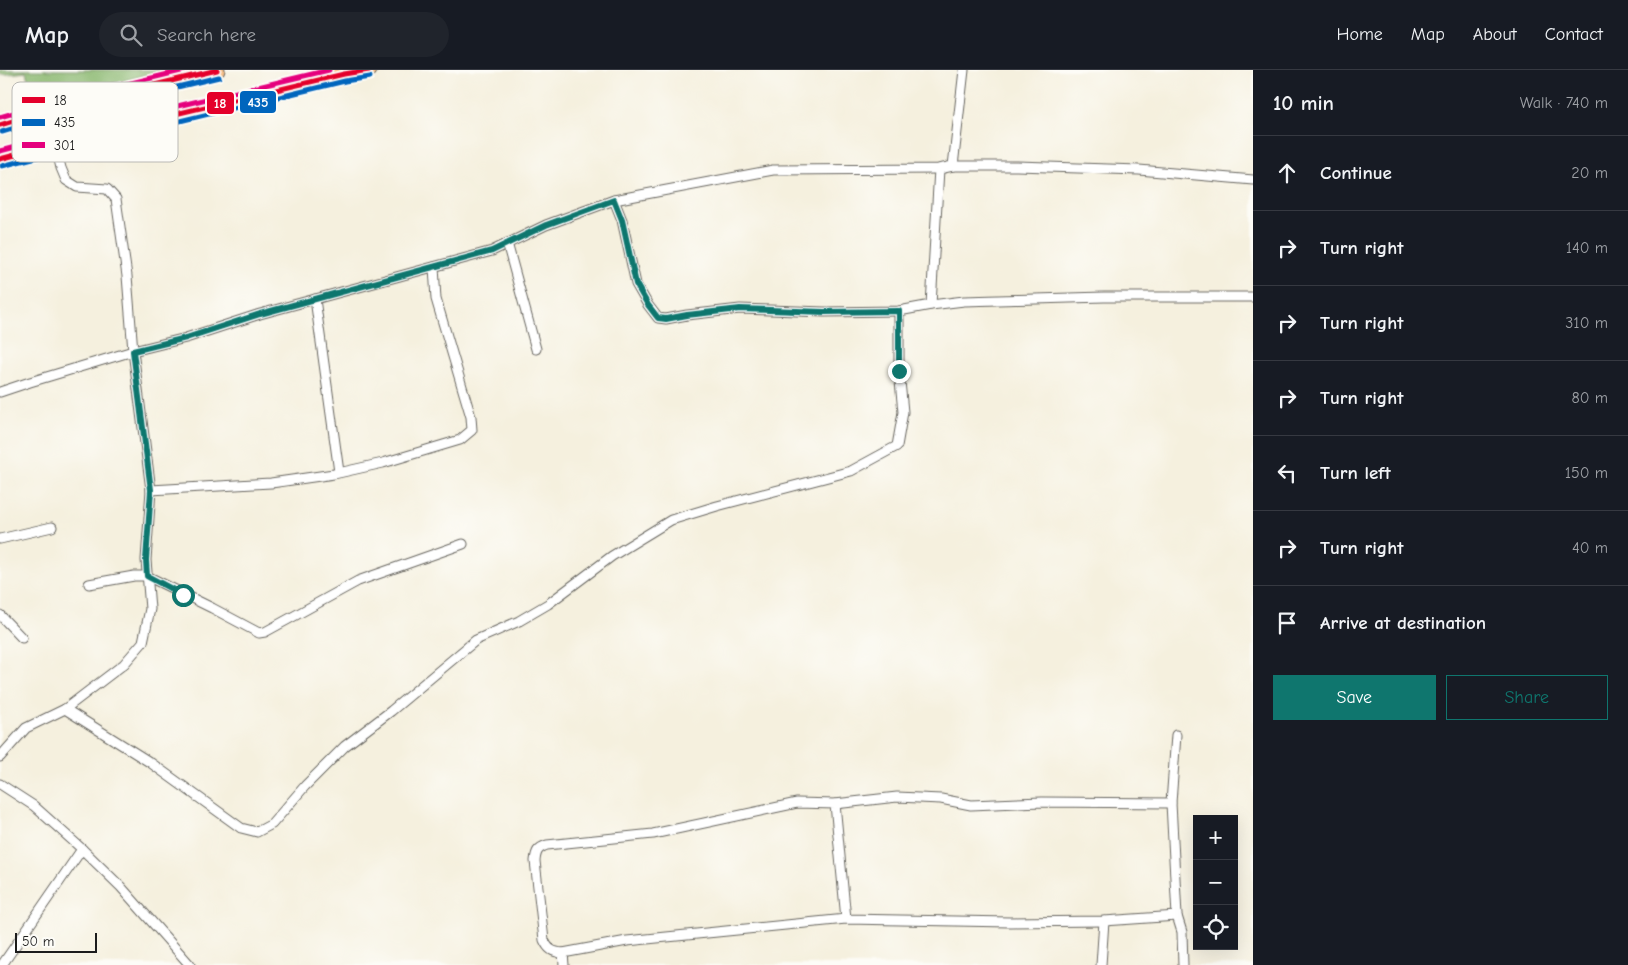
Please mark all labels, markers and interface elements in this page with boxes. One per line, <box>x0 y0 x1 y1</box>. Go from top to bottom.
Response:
search box <box>99 12 449 57</box>
text: Map <box>25 21 69 49</box>
icon: search <box>117 21 145 49</box>
text: Search here <box>157 24 256 46</box>
text: Home <box>1336 24 1383 45</box>
text: Map <box>1411 24 1445 45</box>
text: About <box>1473 24 1517 45</box>
text: Contact <box>1545 24 1603 45</box>
legend <box>12 82 178 162</box>
line badge: 435 <box>239 90 277 114</box>
line badge: 18 <box>206 91 235 115</box>
text: 10 min <box>1273 91 1334 115</box>
text: 18 <box>54 92 67 109</box>
text: 435 <box>248 94 268 111</box>
text: Walk · 740 m <box>1520 94 1608 112</box>
text: 18 <box>214 95 226 112</box>
text: 435 <box>54 114 75 131</box>
text: 301 <box>54 137 75 154</box>
icon: ahead <box>1273 159 1301 187</box>
text: Continue <box>1320 162 1392 184</box>
text: 20 m <box>1571 164 1608 182</box>
icon: right <box>1273 234 1301 262</box>
text: Turn right <box>1320 237 1404 259</box>
text: 140 m <box>1566 239 1608 257</box>
icon: right <box>1273 309 1301 337</box>
text: Turn right <box>1320 312 1404 334</box>
text: 310 m <box>1565 314 1608 332</box>
route end <box>888 360 911 383</box>
icon: right <box>1273 384 1301 412</box>
text: Turn right <box>1320 387 1404 409</box>
text: 80 m <box>1571 389 1608 407</box>
icon: left <box>1273 459 1301 487</box>
text: Turn left <box>1320 462 1391 484</box>
text: 150 m <box>1565 464 1608 482</box>
icon: right <box>1273 534 1301 562</box>
text: Turn right <box>1320 537 1404 559</box>
text: 40 m <box>1572 539 1608 557</box>
route start <box>172 584 195 607</box>
icon: arrive <box>1273 609 1301 637</box>
text: Arrive at destination <box>1320 612 1486 634</box>
button: Save <box>1273 675 1436 720</box>
button: Share <box>1446 675 1608 720</box>
map controls <box>1193 815 1238 950</box>
button: + <box>1193 815 1238 860</box>
button: − <box>1193 860 1238 905</box>
button: locate <box>1193 905 1238 950</box>
scale bar <box>15 930 98 953</box>
text: 50 m <box>22 933 54 950</box>

